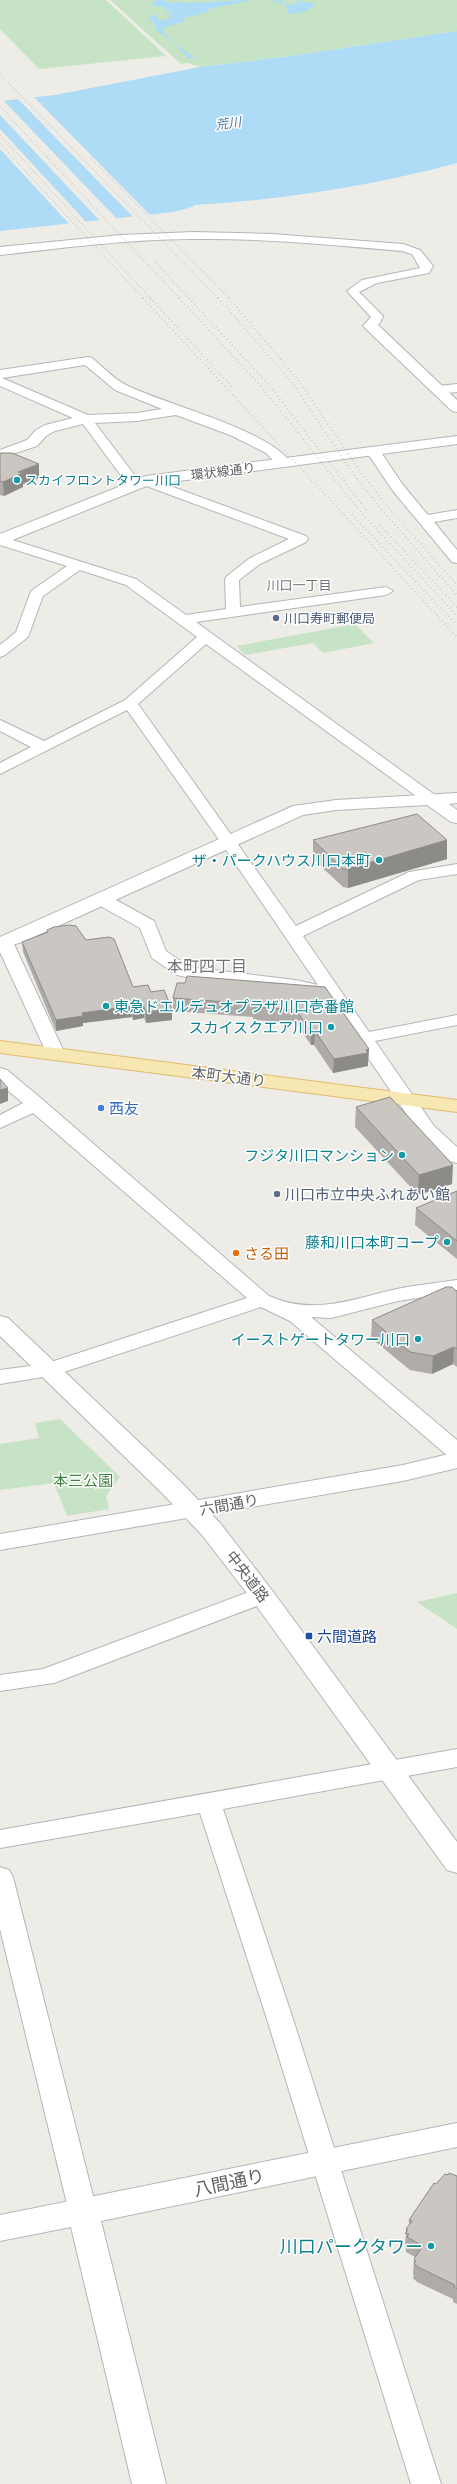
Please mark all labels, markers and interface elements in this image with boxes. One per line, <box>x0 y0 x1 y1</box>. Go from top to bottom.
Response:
water label: 荒川 <box>214 113 244 133</box>
street label: 環状線通り <box>190 459 256 483</box>
place label: スカイフロントタワー川口 <box>25 472 181 488</box>
marker: スカイフロントタワー川口 <box>12 475 22 485</box>
district label: 川口一丁目 <box>266 577 332 593</box>
place label: 川口寿町郵便局 <box>284 610 375 626</box>
marker: 川口寿町郵便局 <box>271 613 281 623</box>
place label: ザ・パークハウス川口本町 <box>192 851 371 869</box>
marker: ザ・パークハウス川口本町 <box>374 855 384 865</box>
district label: 本町四丁目 <box>167 956 247 975</box>
place label: 東急ドエルデュオプラザ川口壱番館 <box>114 997 354 1015</box>
marker: 東急ドエルデュオプラザ川口壱番館 <box>101 1001 111 1011</box>
place label: スカイスクエア川口 <box>188 1018 323 1036</box>
marker: スカイスクエア川口 <box>326 1022 336 1032</box>
street label: 本町大通り <box>191 1062 267 1090</box>
place label: 西友 <box>109 1099 139 1117</box>
marker: 西友 <box>96 1103 106 1113</box>
place label: フジタ川口マンション <box>244 1146 394 1164</box>
marker: フジタ川口マンション <box>397 1150 407 1160</box>
place label: 川口市立中央ふれあい館 <box>285 1185 450 1203</box>
marker: 川口市立中央ふれあい館 <box>272 1189 282 1199</box>
place label: 藤和川口本町コープ <box>305 1233 439 1251</box>
marker: 藤和川口本町コープ <box>442 1237 452 1247</box>
place label: さる田 <box>244 1244 289 1262</box>
marker: さる田 <box>231 1248 241 1258</box>
place label: イーストゲートタワー川口 <box>231 1330 410 1348</box>
marker: イーストゲートタワー川口 <box>413 1334 423 1344</box>
park label: 本三公園 <box>53 1471 113 1489</box>
street label: 六間通り <box>198 1490 260 1518</box>
street label: 中央道路 <box>223 1547 273 1605</box>
place label: 六間道路 <box>317 1627 377 1645</box>
marker: 六間道路 <box>304 1631 314 1641</box>
street label: 八間通り <box>191 2164 267 2200</box>
place label: 川口パークタワー <box>280 2235 423 2257</box>
marker: 川口パークタワー <box>426 2241 436 2251</box>

